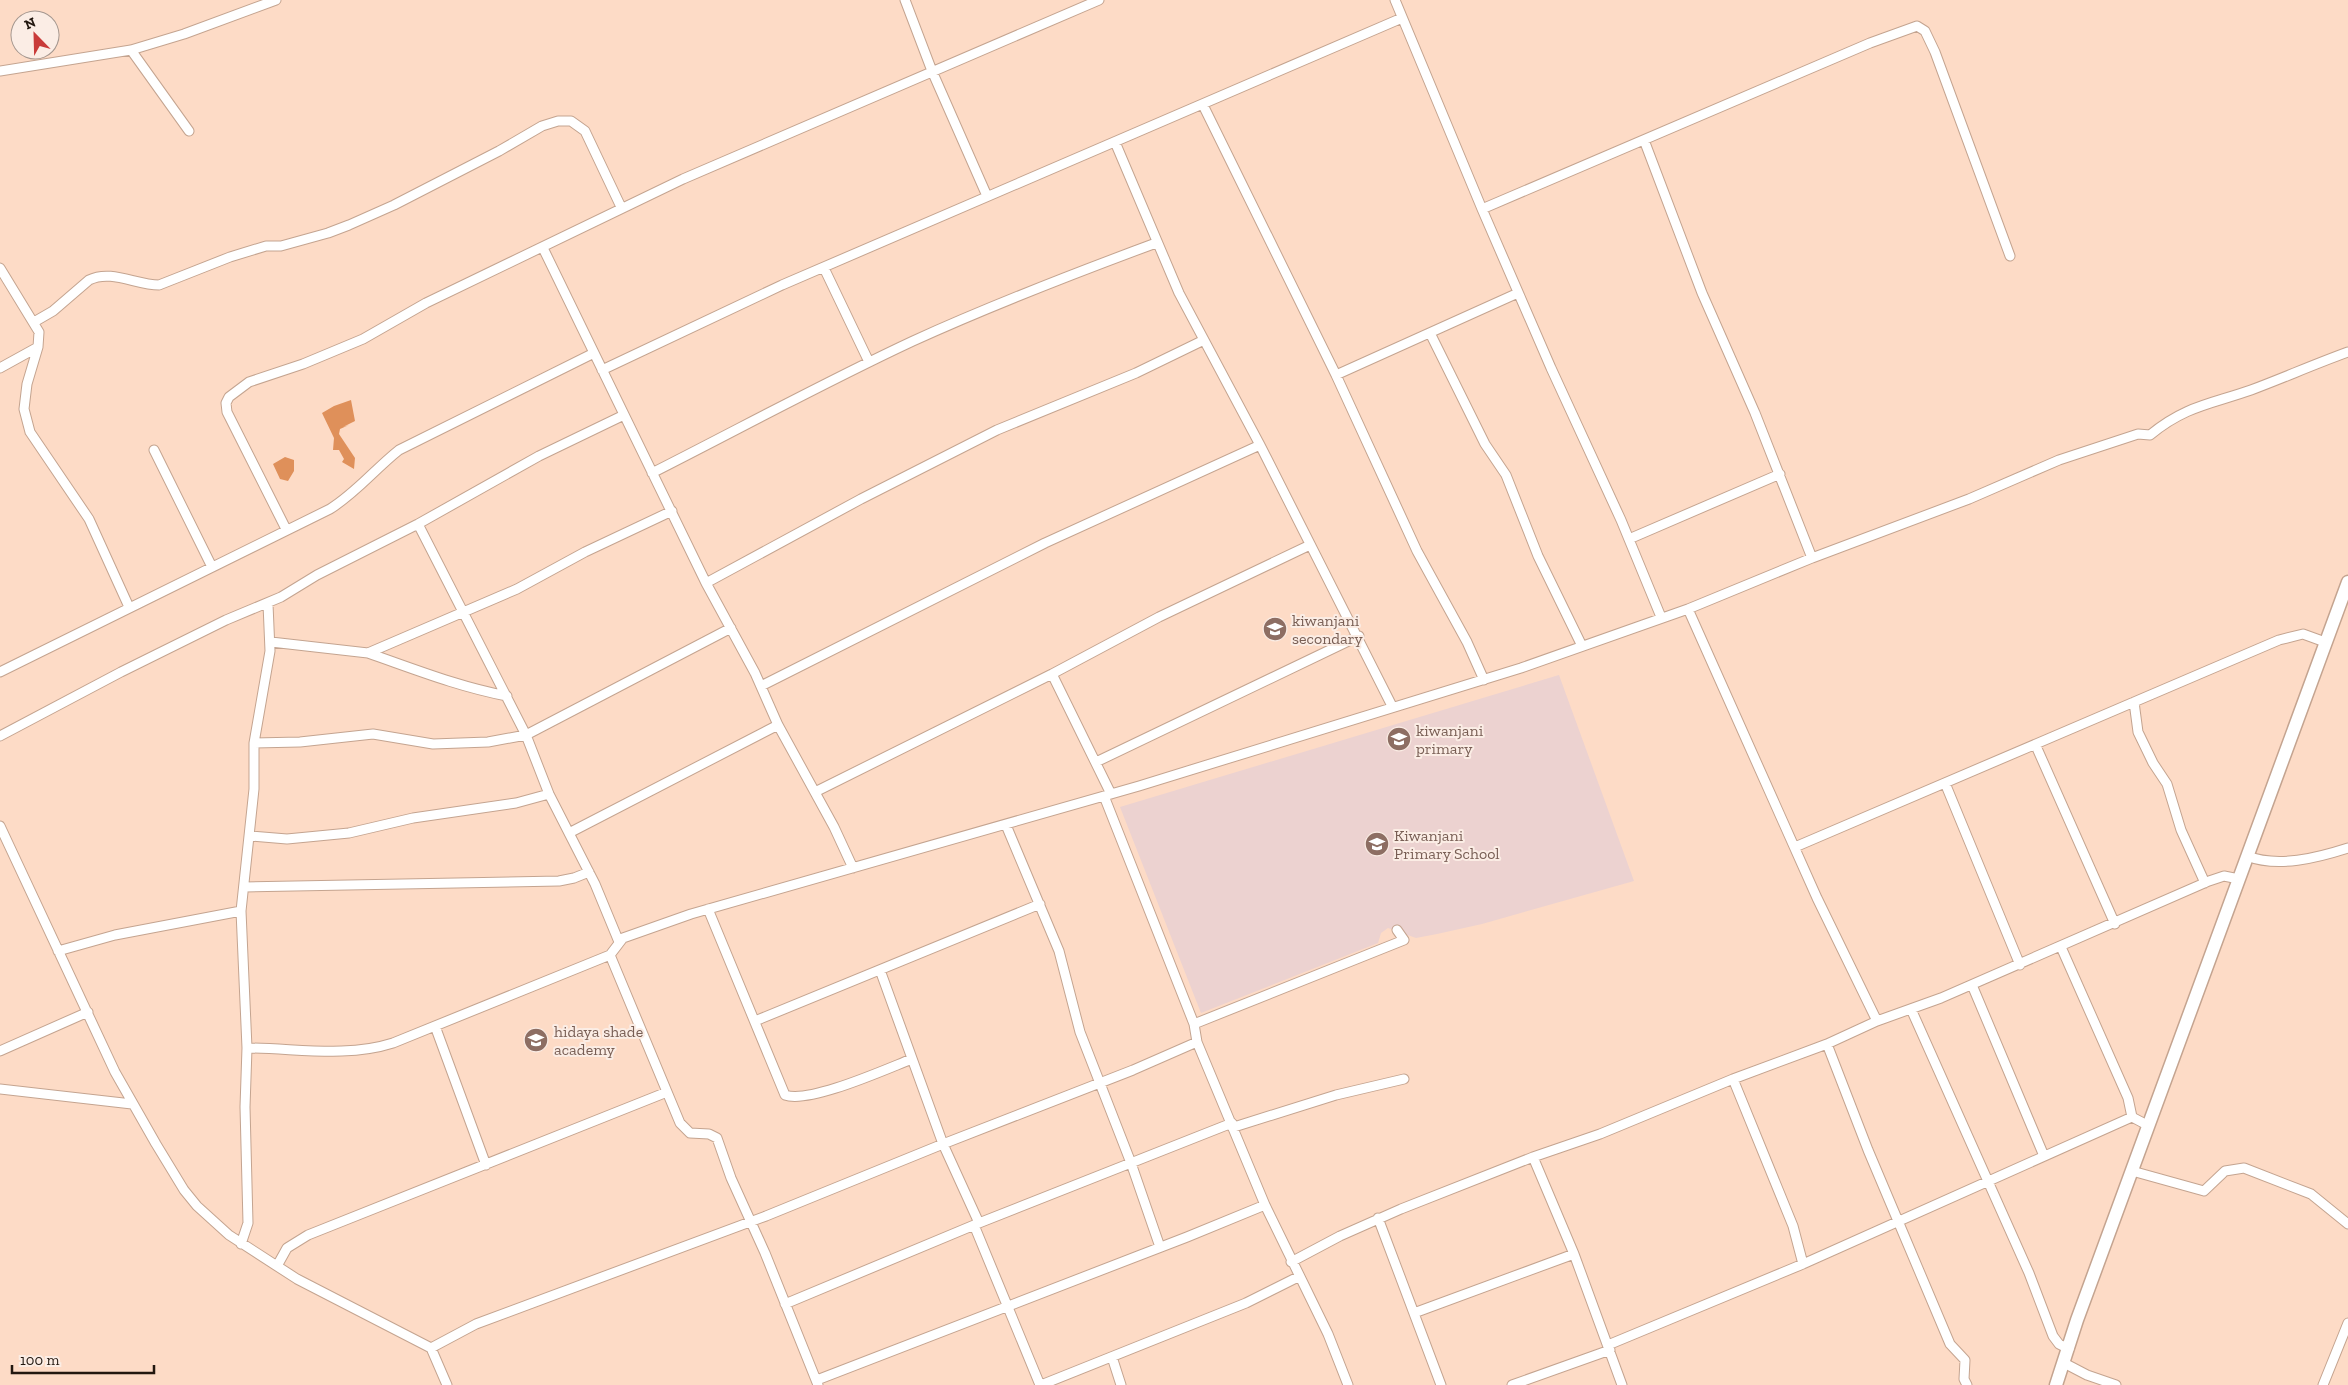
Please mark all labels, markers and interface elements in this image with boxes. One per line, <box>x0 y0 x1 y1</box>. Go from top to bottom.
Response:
north arrow <box>10 10 60 60</box>
text: N <box>22 13 39 33</box>
place label: kiwanjani secondary <box>1292 611 1364 648</box>
school or university icon: kiwanjani secondary <box>1262 616 1288 642</box>
place label: kiwanjani primary <box>1416 721 1484 758</box>
school or university icon: kiwanjani primary <box>1386 726 1412 752</box>
place label: Kiwanjani Primary School <box>1394 826 1500 863</box>
school or university icon: Kiwanjani Primary School <box>1364 831 1390 857</box>
place label: hidaya shade academy <box>554 1022 643 1059</box>
school or university icon: hidaya shade academy <box>523 1027 549 1053</box>
scale bar <box>12 1342 155 1374</box>
text: 100 m <box>20 1351 59 1369</box>

